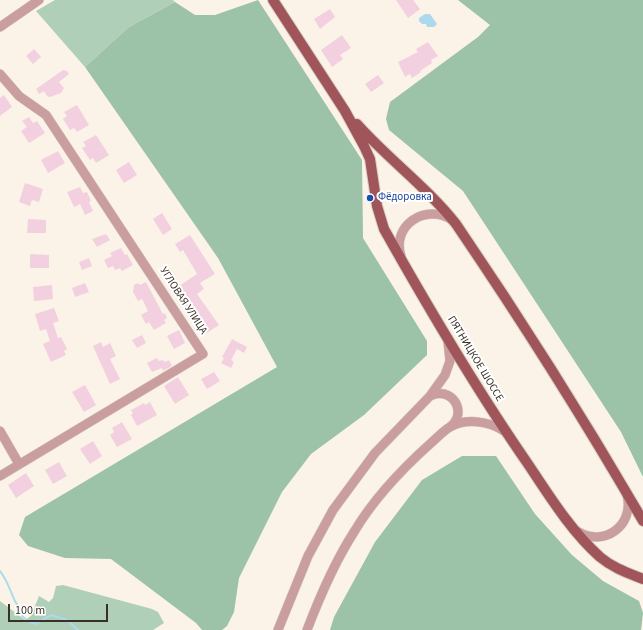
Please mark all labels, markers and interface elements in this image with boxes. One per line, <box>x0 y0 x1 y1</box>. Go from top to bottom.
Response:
place label: Фёдоровка <box>378 191 432 205</box>
marker: Фёдоровка <box>365 193 375 203</box>
street label: УГЛОВАЯ УЛИЦА <box>156 265 210 337</box>
street label: ПЯТНИЦКОЕ ШОССЕ <box>444 314 506 404</box>
scale bar <box>10 596 110 622</box>
text: 100 m <box>15 602 45 619</box>

